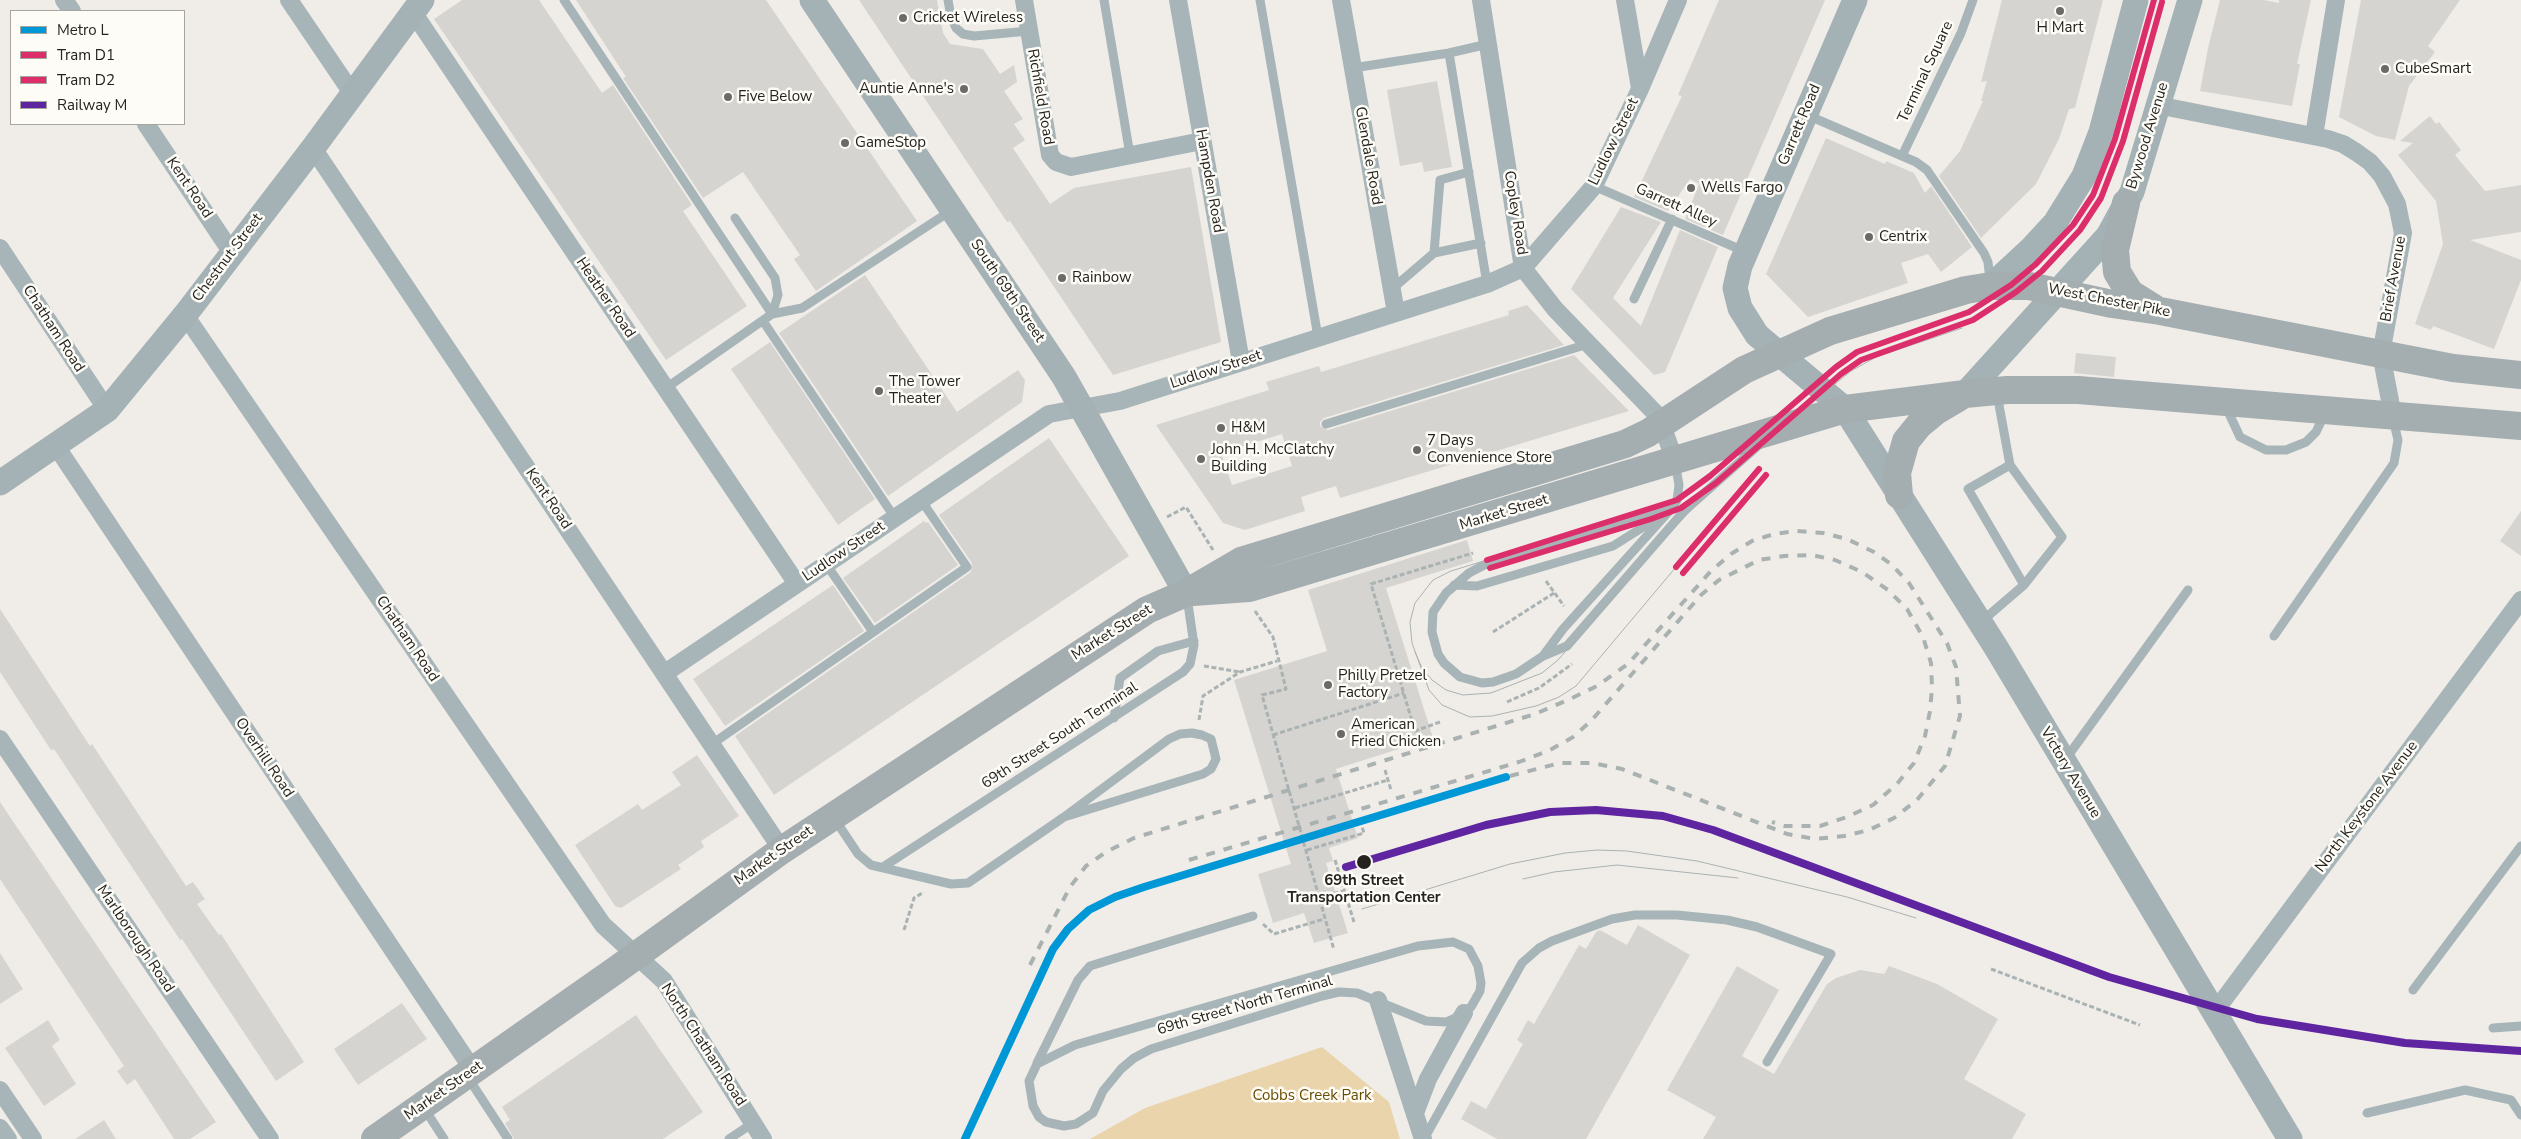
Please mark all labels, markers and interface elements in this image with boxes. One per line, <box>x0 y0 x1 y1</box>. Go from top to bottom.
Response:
marker: H Mart <box>2054 5 2066 17</box>
place label: Cricket Wireless <box>913 9 1023 27</box>
legend <box>10 10 185 125</box>
marker: Cricket Wireless <box>897 12 909 24</box>
street label: Terminal Square <box>1895 18 1957 126</box>
place label: H Mart <box>2036 19 2084 37</box>
text: Metro L <box>57 20 109 40</box>
text: Tram D1 <box>57 45 115 65</box>
street label: Richfield Road <box>1023 48 1057 146</box>
place label: CubeSmart <box>2395 60 2471 78</box>
marker: CubeSmart <box>2379 63 2391 75</box>
text: Tram D2 <box>57 70 115 90</box>
place label: Auntie Anne's <box>859 80 954 98</box>
street label: Bywood Avenue <box>2123 80 2173 192</box>
street label: Garrett Road <box>1775 82 1825 168</box>
marker: Auntie Anne's <box>958 83 970 95</box>
place label: Five Below <box>738 88 812 106</box>
marker: Five Below <box>722 91 734 103</box>
text: Railway M <box>57 95 127 115</box>
street label: Ludlow Street <box>1585 95 1643 189</box>
street label: Glendale Road <box>1350 105 1386 207</box>
street label: Hampden Road <box>1191 128 1227 234</box>
place label: GameStop <box>855 134 926 152</box>
marker: GameStop <box>839 137 851 149</box>
street label: Kent Road <box>162 154 216 222</box>
street label: Copley Road <box>1499 169 1531 257</box>
place label: Wells Fargo <box>1701 179 1783 197</box>
street label: Garrett Alley <box>1633 180 1719 232</box>
marker: Wells Fargo <box>1685 182 1697 194</box>
street label: Chestnut Street <box>189 210 267 306</box>
place label: Centrix <box>1879 228 1927 246</box>
marker: Centrix <box>1863 231 1875 243</box>
street label: Brief Avenue <box>2378 235 2410 323</box>
street label: South 69th Street <box>966 236 1048 346</box>
street label: Heather Road <box>571 254 639 342</box>
place label: Rainbow <box>1072 269 1132 287</box>
marker: Rainbow <box>1056 272 1068 284</box>
street label: West Chester Pike <box>2046 280 2172 322</box>
street label: Chatham Road <box>18 282 88 376</box>
street label: Ludlow Street <box>1168 347 1264 393</box>
place label: The Tower Theater <box>889 373 960 408</box>
marker: The Tower Theater <box>873 385 885 397</box>
place label: H&M <box>1231 419 1266 437</box>
marker: H&M <box>1215 422 1227 434</box>
place label: 7 Days Convenience Store <box>1427 432 1552 467</box>
place label: John H. McClatchy Building <box>1211 441 1334 476</box>
marker: 7 Days Convenience Store <box>1411 444 1423 456</box>
marker: John H. McClatchy Building <box>1195 453 1207 465</box>
street label: Kent Road <box>521 465 575 533</box>
street label: Market Street <box>1458 491 1550 535</box>
street label: Ludlow Street <box>800 518 888 586</box>
street label: Chatham Road <box>372 593 442 685</box>
street label: Market Street <box>1068 601 1156 665</box>
place label: Philly Pretzel Factory <box>1338 667 1427 702</box>
street label: 69th Street South Terminal <box>979 679 1141 793</box>
marker: Philly Pretzel Factory <box>1322 679 1334 691</box>
street label: Overhill Road <box>231 715 297 801</box>
place label: American Fried Chicken <box>1351 716 1441 751</box>
street label: Victory Avenue <box>2036 724 2104 822</box>
marker: American Fried Chicken <box>1335 728 1347 740</box>
street label: North Keystone Avenue <box>2312 738 2422 876</box>
street label: Market Street <box>731 822 817 890</box>
marker: 69th Street Transportation Center <box>1355 853 1373 871</box>
place label: 69th Street Transportation Center <box>1287 872 1441 907</box>
street label: Marlborough Road <box>92 882 178 996</box>
street label: 69th Street North Terminal <box>1155 972 1335 1040</box>
street label: North Chatham Road <box>657 980 749 1110</box>
street label: Market Street <box>401 1057 487 1125</box>
park label: Cobbs Creek Park <box>1252 1087 1372 1105</box>

